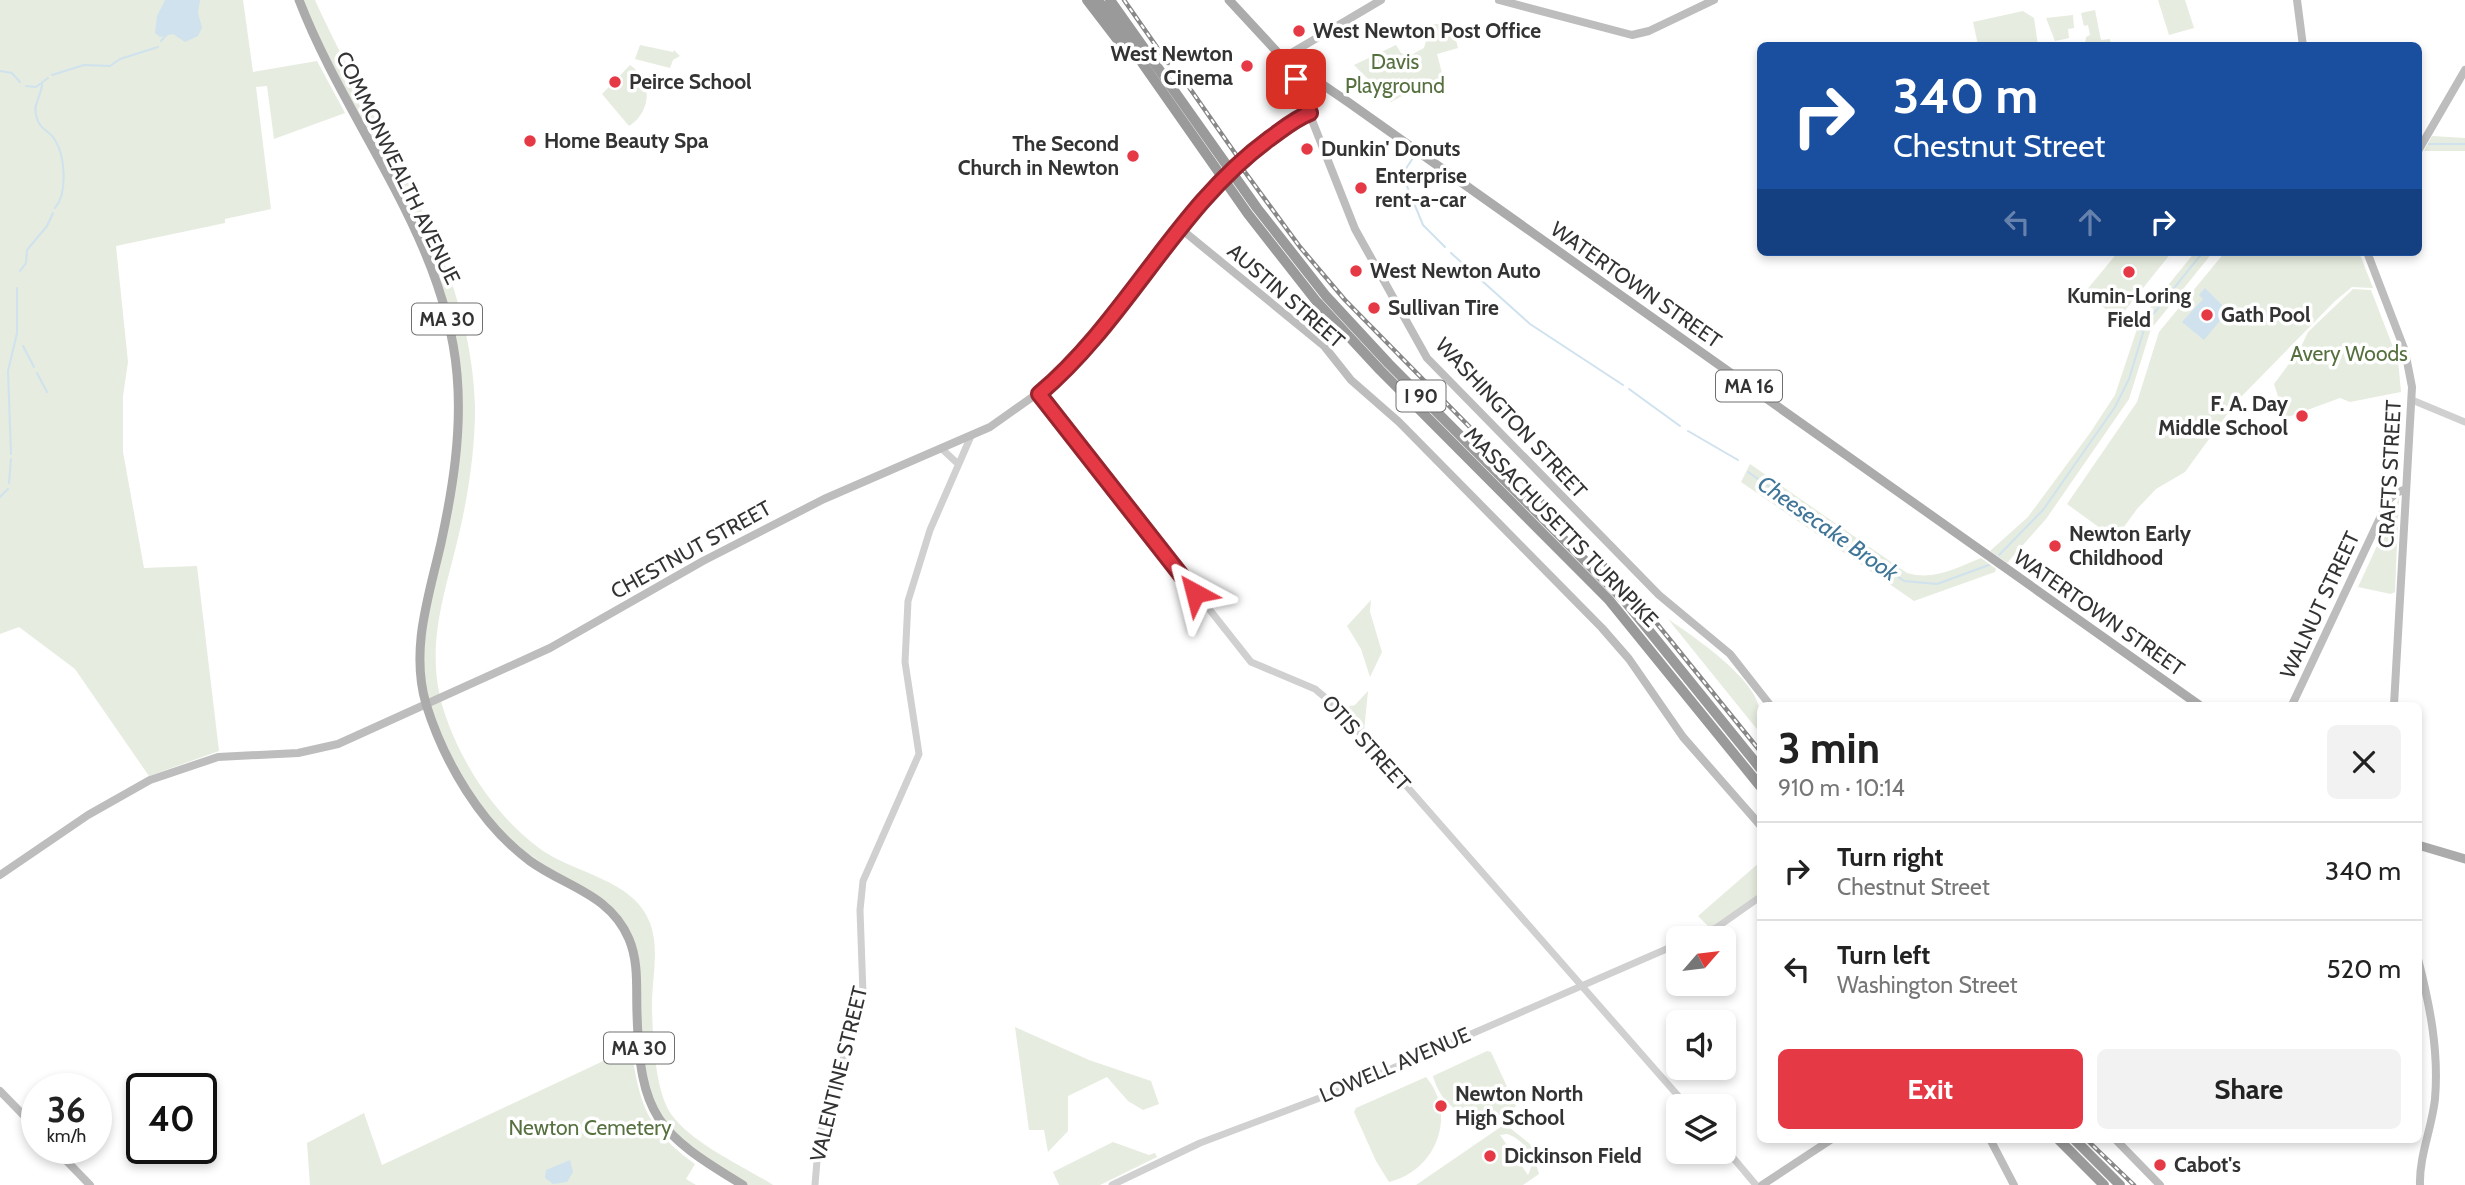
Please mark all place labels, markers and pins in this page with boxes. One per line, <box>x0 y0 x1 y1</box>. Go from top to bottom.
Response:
place label: West Newton Post Office <box>1313 18 1541 43</box>
marker: West Newton Post Office <box>1291 23 1307 39</box>
place label: West Newton Cinema <box>1111 41 1234 90</box>
pin <box>1266 49 1326 109</box>
marker: West Newton Cinema <box>1239 58 1255 74</box>
place label: Peirce School <box>629 69 752 94</box>
marker: Peirce School <box>607 74 623 90</box>
place label: Home Beauty Spa <box>544 128 709 153</box>
place label: The Second Church in Newton <box>958 131 1119 180</box>
marker: Home Beauty Spa <box>522 133 538 149</box>
place label: Dunkin' Donuts <box>1321 136 1460 161</box>
marker: Dunkin' Donuts <box>1299 141 1315 157</box>
marker: The Second Church in Newton <box>1125 148 1141 164</box>
place label: Enterprise rent-a-car <box>1375 163 1467 212</box>
marker: Enterprise rent-a-car <box>1353 180 1369 196</box>
place label: West Newton Auto <box>1370 258 1541 283</box>
marker: West Newton Auto <box>1348 263 1364 279</box>
marker: Kumin-Loring Field <box>2121 264 2137 280</box>
place label: Kumin-Loring Field <box>2067 283 2192 332</box>
place label: Sullivan Tire <box>1388 295 1499 320</box>
marker: Sullivan Tire <box>1366 300 1382 316</box>
place label: Gath Pool <box>2221 302 2311 327</box>
marker: Gath Pool <box>2199 307 2215 323</box>
place label: F. A. Day Middle School <box>2158 391 2289 440</box>
marker: F. A. Day Middle School <box>2294 408 2310 424</box>
place label: Newton Early Childhood <box>2069 521 2192 570</box>
marker: Newton Early Childhood <box>2047 538 2063 554</box>
place label: Newton North High School <box>1455 1081 1583 1130</box>
marker: Newton North High School <box>1433 1098 1449 1114</box>
place label: Dickinson Field <box>1504 1143 1642 1168</box>
marker: Dickinson Field <box>1482 1148 1498 1164</box>
place label: Cabot's <box>2174 1152 2241 1177</box>
marker: Cabot's <box>2152 1157 2168 1173</box>

